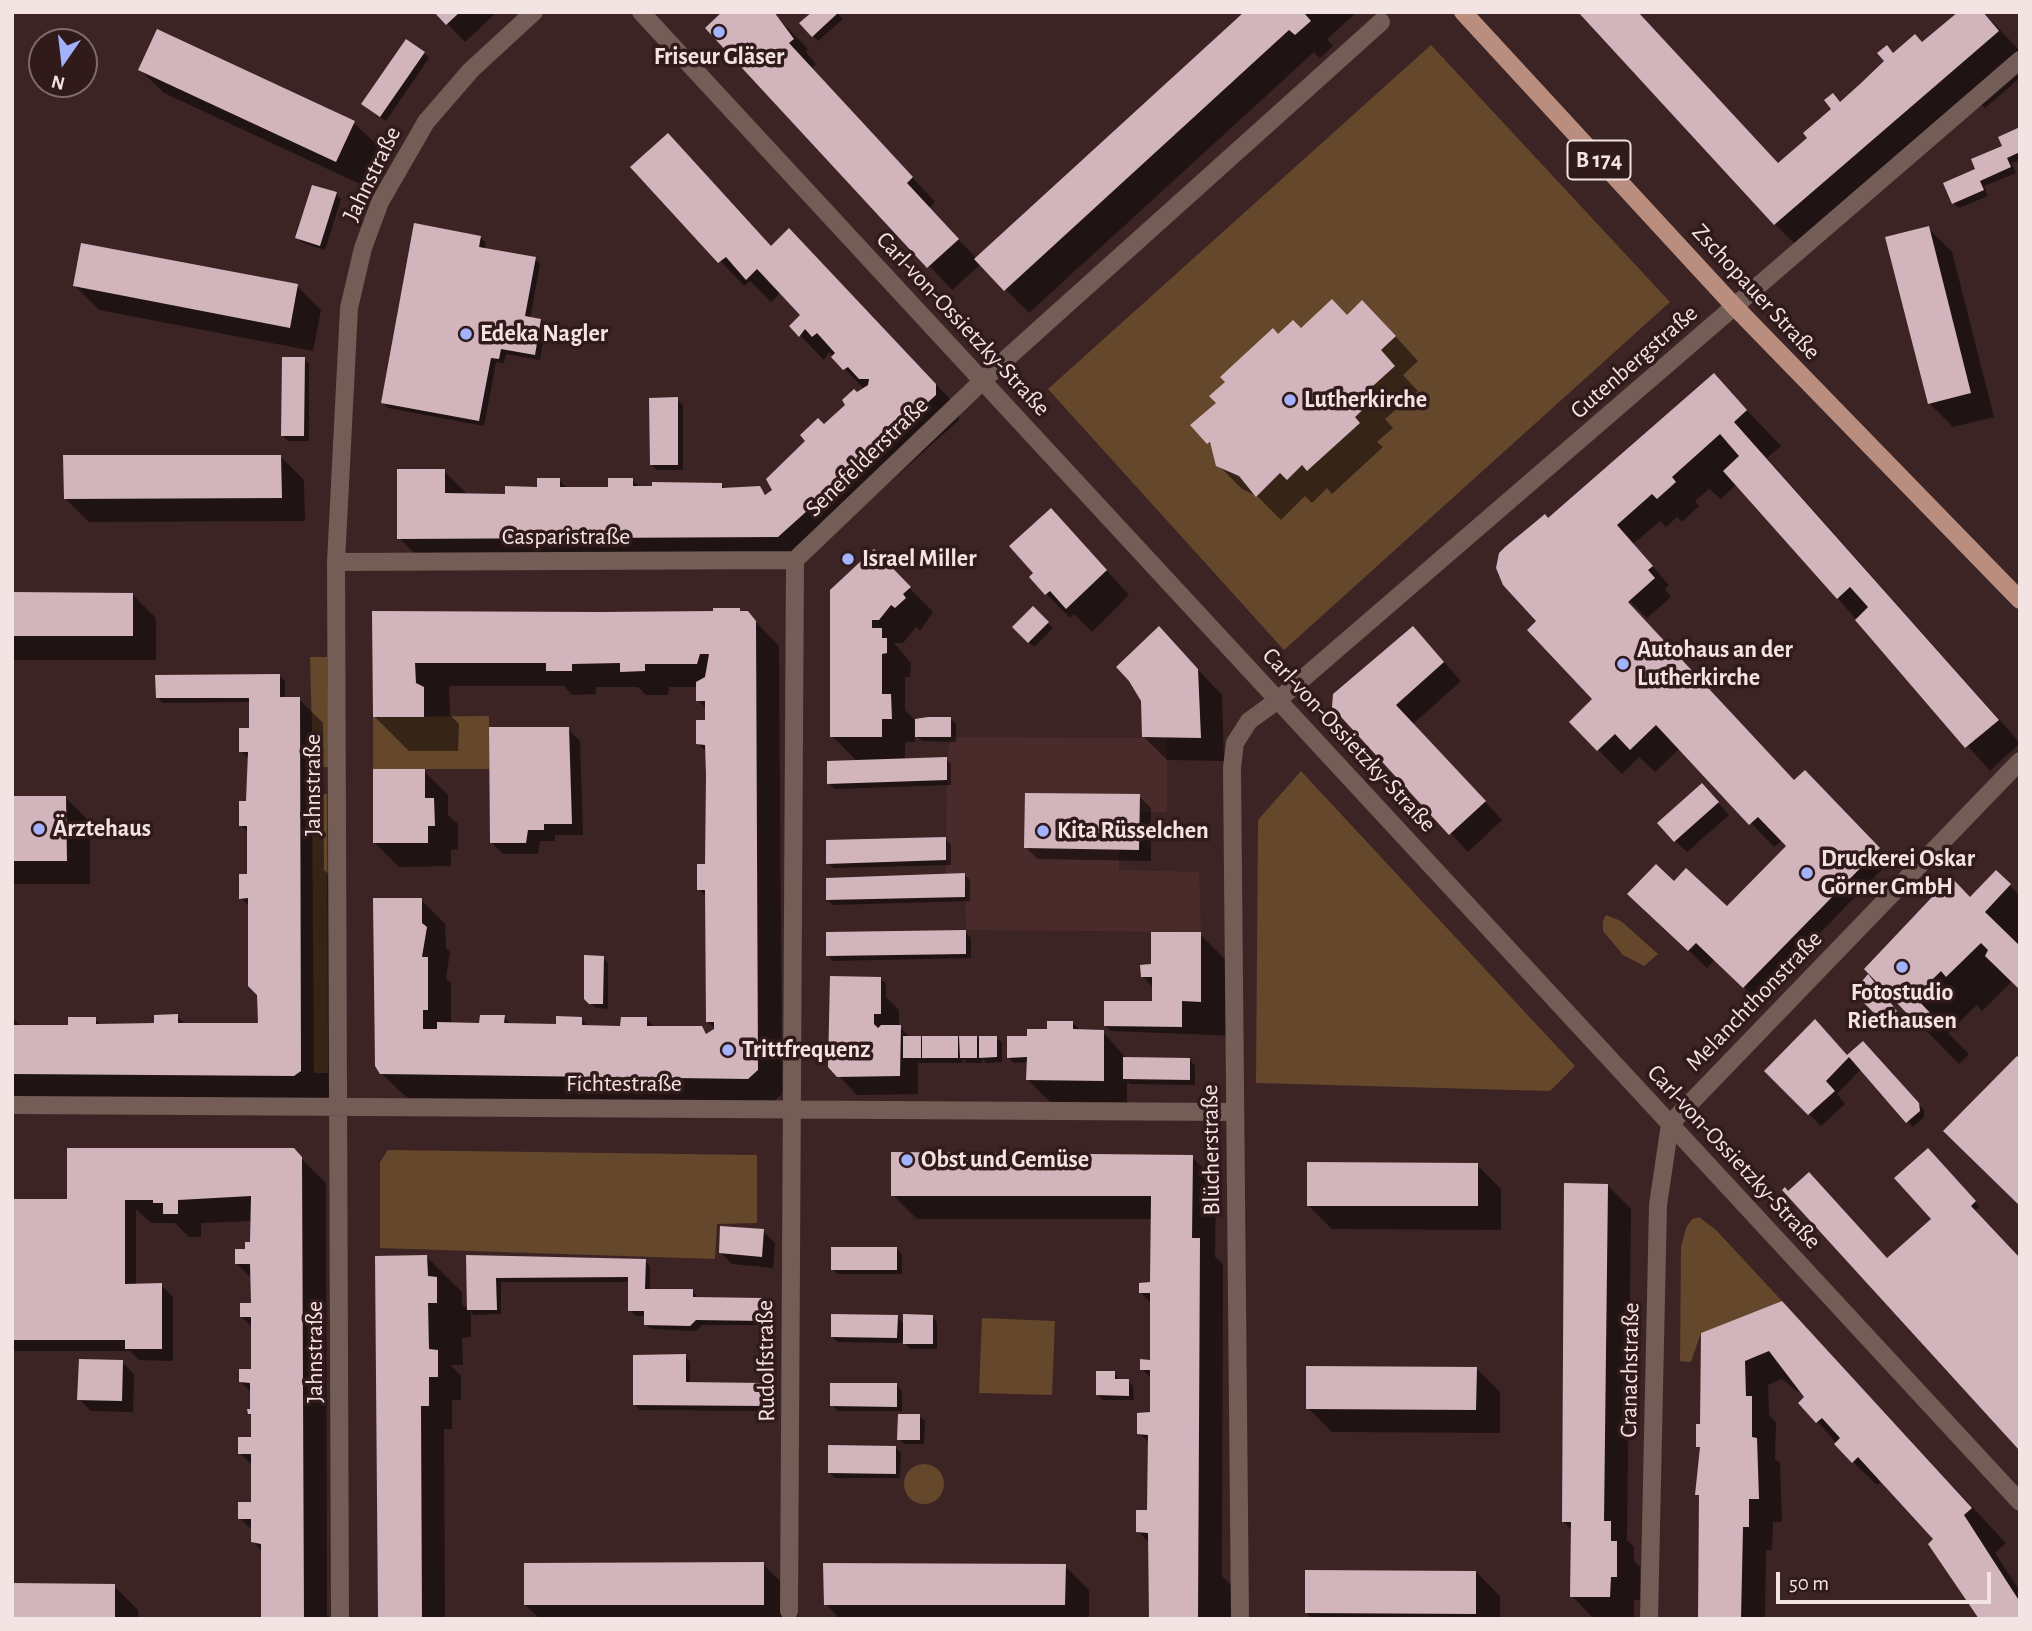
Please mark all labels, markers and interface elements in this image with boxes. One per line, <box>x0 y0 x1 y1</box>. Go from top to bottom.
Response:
marker: Friseur Gläser <box>711 24 727 40</box>
north arrow <box>28 28 98 98</box>
place label: Friseur Gläser <box>654 43 784 71</box>
text: N <box>50 71 67 93</box>
street label: Jahnstraße <box>337 122 407 226</box>
road number: B 174 <box>1568 140 1630 180</box>
street label: Zschopauer Straße <box>1686 218 1826 366</box>
street label: Carl-von-Ossietzky-Straße <box>870 226 1056 422</box>
street label: Gutenbergstraße <box>1564 299 1704 425</box>
place label: Edeka Nagler <box>480 320 608 348</box>
marker: Edeka Nagler <box>458 326 474 342</box>
place label: Lutherkirche <box>1304 386 1427 414</box>
street label: Senefelderstraße <box>799 391 935 523</box>
marker: Lutherkirche <box>1282 392 1298 408</box>
street label: Casparistraße <box>502 523 630 551</box>
place label: Israel Miller <box>862 545 977 573</box>
marker: Israel Miller <box>840 551 856 567</box>
place label: Autohaus an der Lutherkirche <box>1637 636 1793 692</box>
street label: Carl-von-Ossietzky-Straße <box>1256 642 1442 838</box>
marker: Autohaus an der Lutherkirche <box>1615 656 1631 672</box>
street label: Jahnstraße <box>299 734 327 836</box>
place label: Ärztehaus <box>53 815 151 843</box>
place label: Kita Rüsselchen <box>1057 817 1209 845</box>
marker: Ärztehaus <box>31 821 47 837</box>
marker: Kita Rüsselchen <box>1035 823 1051 839</box>
place label: Druckerei Oskar Görner GmbH <box>1821 845 1975 901</box>
marker: Druckerei Oskar Görner GmbH <box>1799 865 1815 881</box>
street label: Melanchthonstraße <box>1680 925 1828 1077</box>
marker: Fotostudio Riethausen <box>1894 959 1910 975</box>
place label: Fotostudio Riethausen <box>1847 979 1957 1035</box>
place label: Trittfrequenz <box>742 1036 870 1064</box>
marker: Trittfrequenz <box>720 1042 736 1058</box>
street label: Carl-von-Ossietzky-Straße <box>1641 1059 1827 1255</box>
street label: Fichtestraße <box>566 1070 682 1098</box>
street label: Blücherstraße <box>1195 1084 1227 1216</box>
place label: Obst und Gemüse <box>921 1146 1089 1174</box>
marker: Obst und Gemüse <box>899 1152 915 1168</box>
street label: Rudolfstraße <box>751 1300 781 1422</box>
street label: Jahnstraße <box>301 1301 329 1403</box>
street label: Cranachstraße <box>1614 1302 1646 1438</box>
scale bar <box>1780 1558 1995 1602</box>
text: 50 m <box>1789 1573 1829 1594</box>

